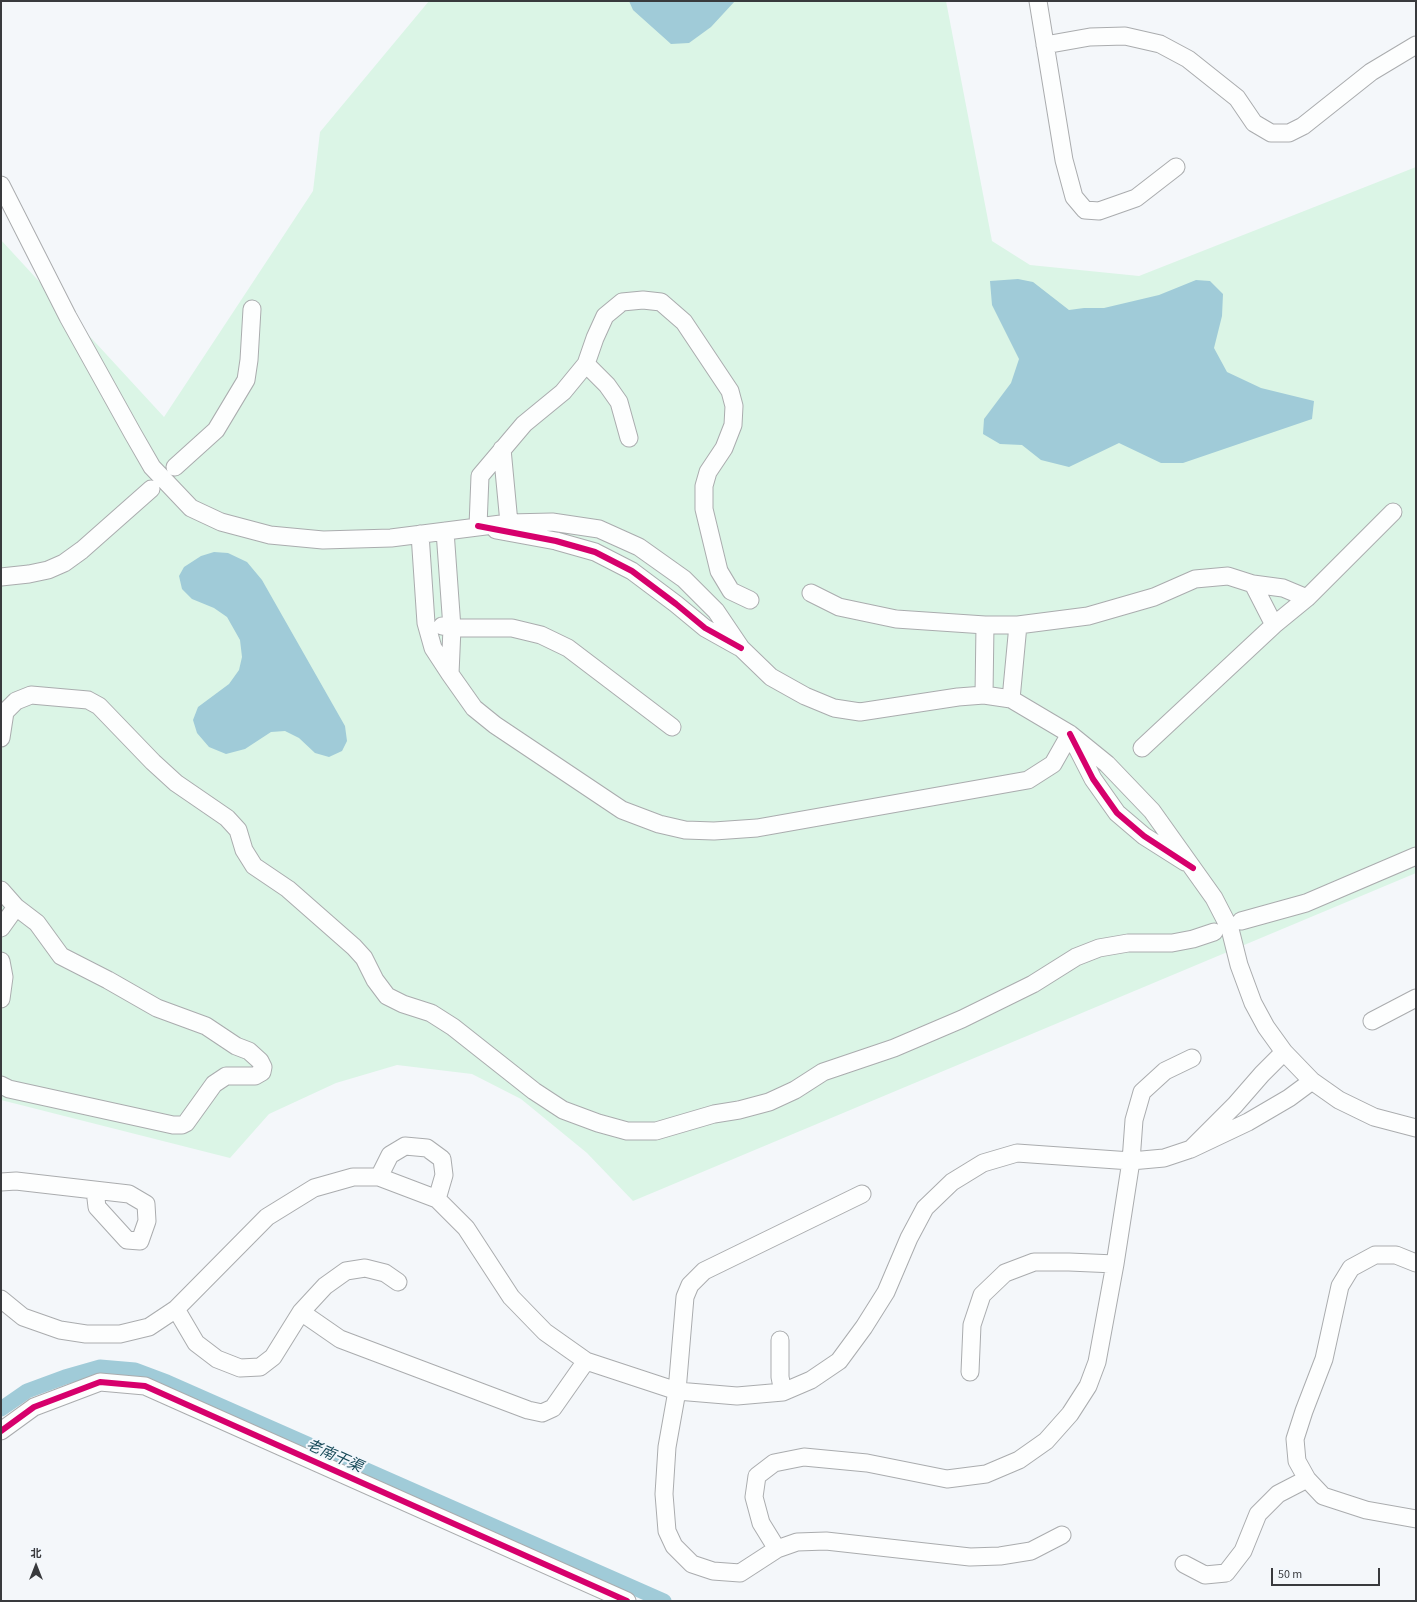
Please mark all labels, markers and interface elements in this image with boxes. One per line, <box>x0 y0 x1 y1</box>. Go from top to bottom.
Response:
water label: 老南干渠 <box>303 1437 365 1477</box>
north arrow <box>16 1546 56 1586</box>
text: 北 <box>31 1546 42 1561</box>
scale bar <box>1273 1560 1382 1586</box>
text: 50 m <box>1278 1566 1302 1583</box>

